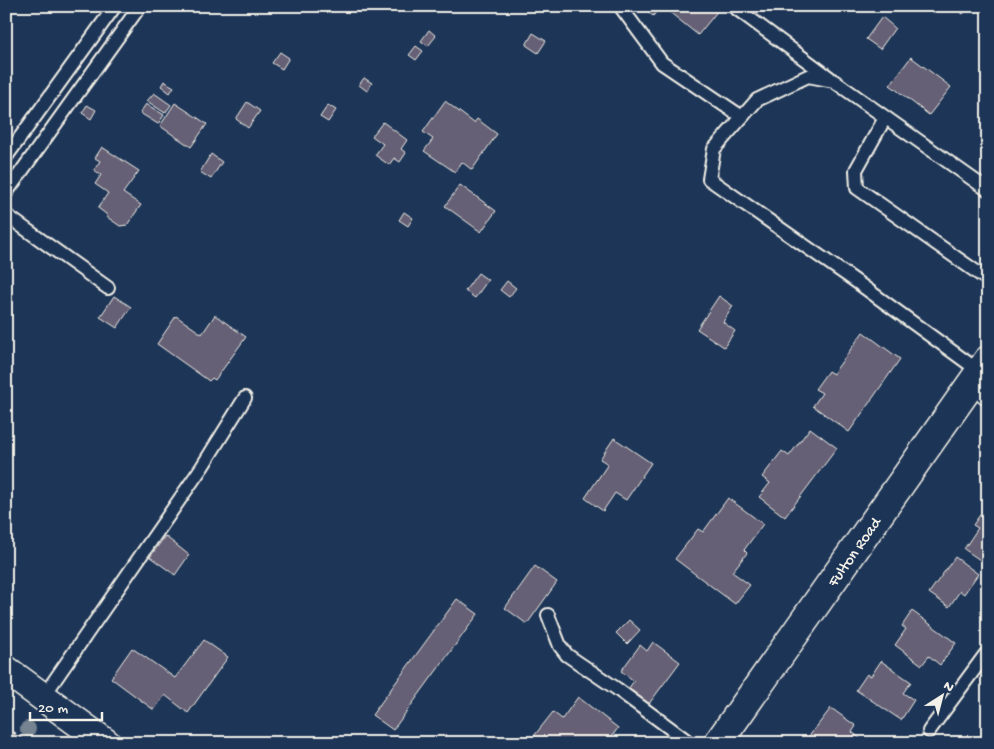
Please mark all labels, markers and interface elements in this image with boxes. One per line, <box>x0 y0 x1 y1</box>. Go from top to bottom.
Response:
street label: Fulton Road <box>824 513 888 592</box>
north arrow <box>916 672 966 722</box>
text: N <box>939 678 957 697</box>
scale bar <box>30 689 102 721</box>
text: 20 m <box>38 700 68 718</box>

